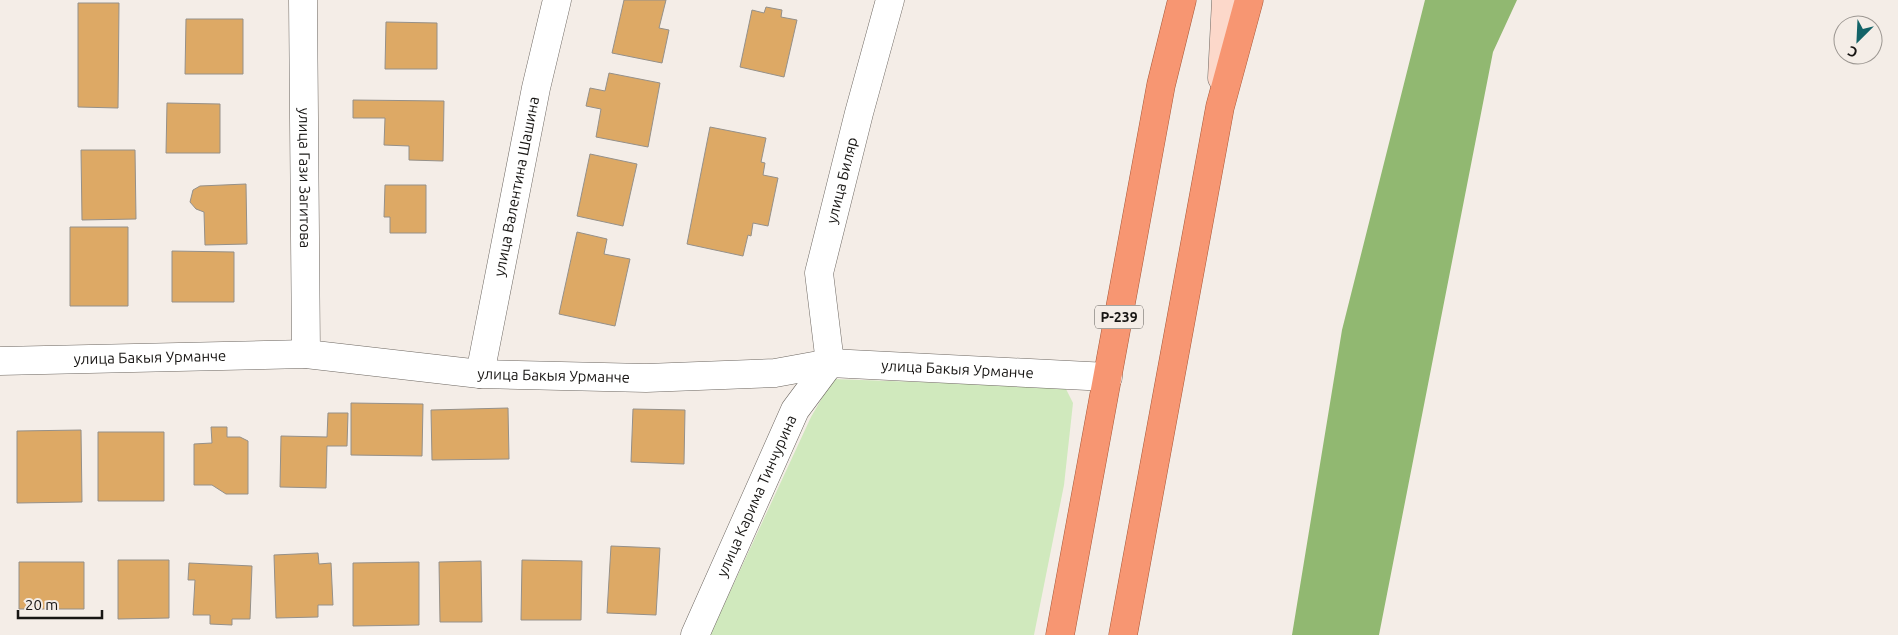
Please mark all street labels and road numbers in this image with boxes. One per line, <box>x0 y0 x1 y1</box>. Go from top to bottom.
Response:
street label: улица Валентина Шашина <box>490 95 542 278</box>
street label: улица Гази Загитова <box>296 108 314 248</box>
street label: улица Биляр <box>823 135 861 225</box>
road number: Р-239 <box>1095 306 1143 328</box>
street label: улица Бакыя Урманче <box>73 347 226 367</box>
street label: улица Бакыя Урманче <box>881 357 1034 381</box>
street label: улица Бакыя Урманче <box>477 365 630 386</box>
street label: улица Карима Тинчурина <box>713 412 800 580</box>

